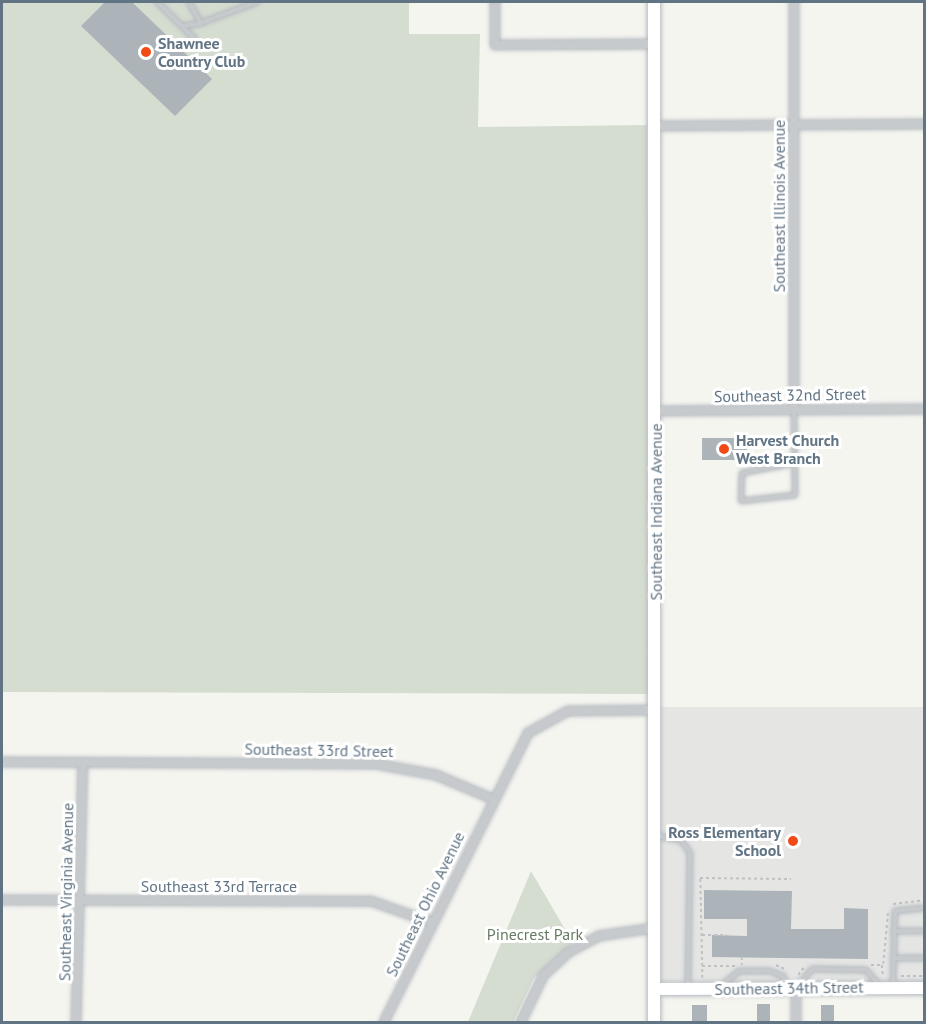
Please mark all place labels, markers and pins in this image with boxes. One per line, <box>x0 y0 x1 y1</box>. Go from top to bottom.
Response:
place label: Shawnee Country Club <box>158 33 246 71</box>
marker: Shawnee Country Club <box>139 45 153 59</box>
place label: Harvest Church West Branch <box>736 430 840 468</box>
marker: Harvest Church West Branch <box>717 442 731 456</box>
place label: Ross Elementary School <box>668 822 781 860</box>
marker: Ross Elementary School <box>786 834 800 848</box>

